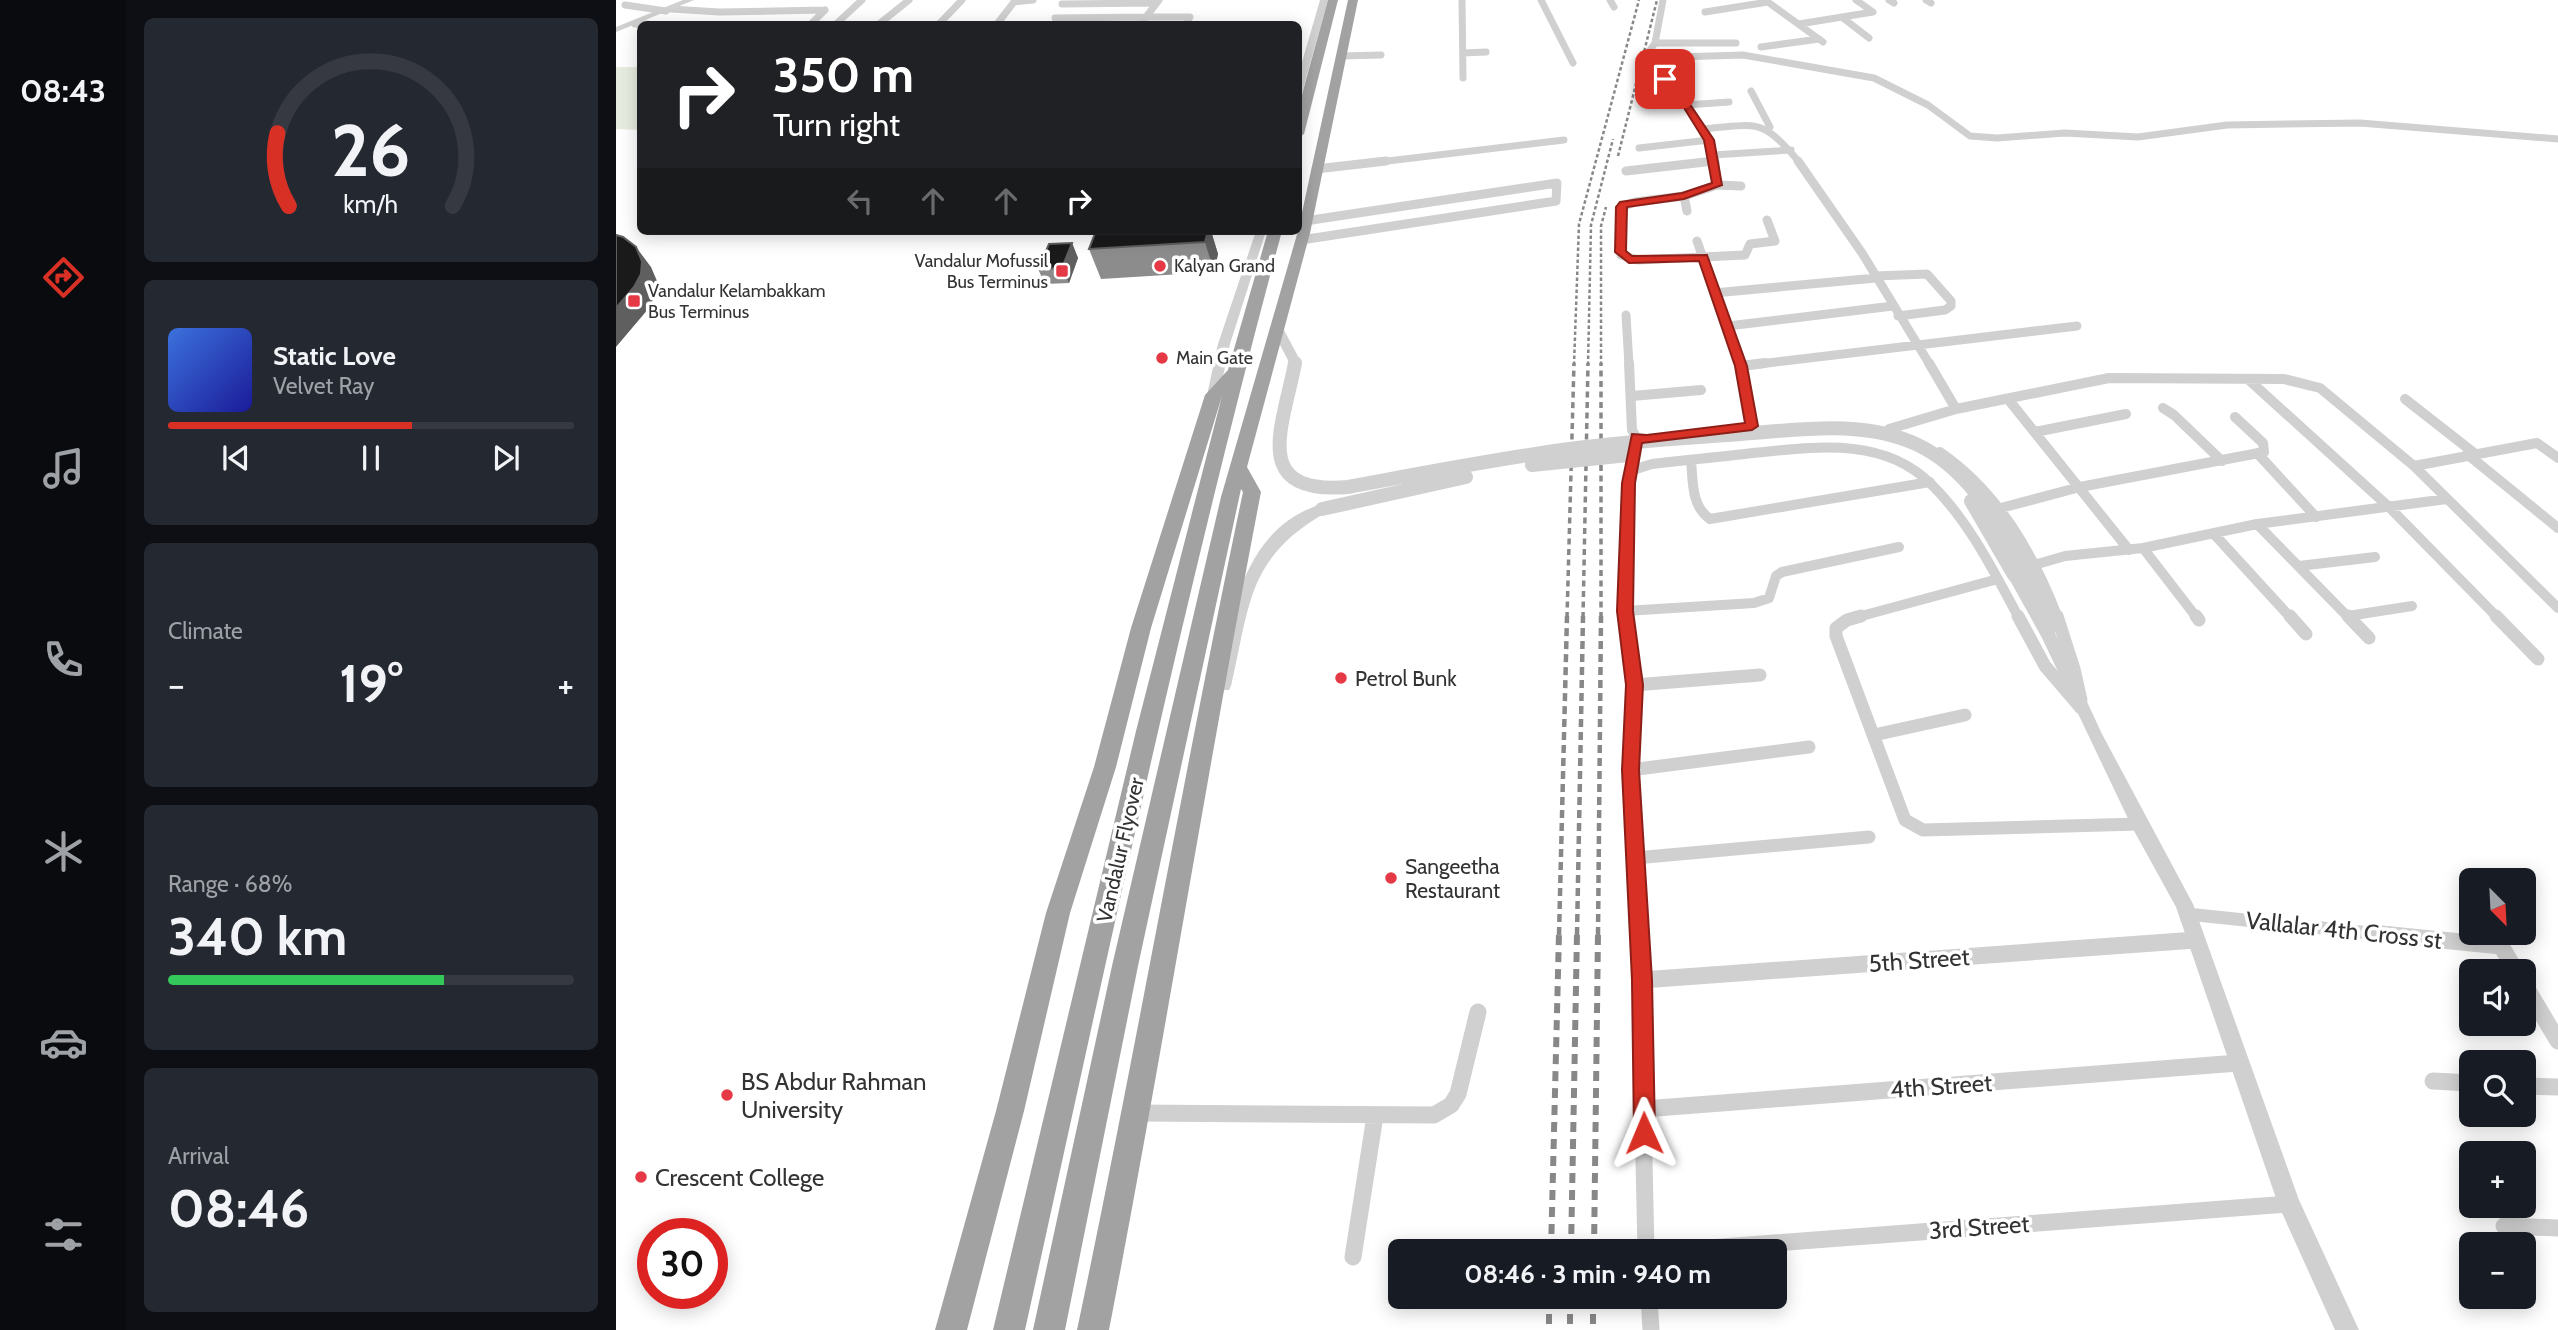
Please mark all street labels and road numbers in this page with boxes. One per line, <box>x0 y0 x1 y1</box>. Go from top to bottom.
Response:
street label: Vandalur Flyover <box>1091 775 1149 925</box>
street label: Vallalar 4th Cross st <box>2245 905 2443 955</box>
street label: 5th Street <box>1868 942 1970 978</box>
street label: 4th Street <box>1889 1068 1993 1104</box>
street label: 3rd Street <box>1928 1209 2030 1245</box>

